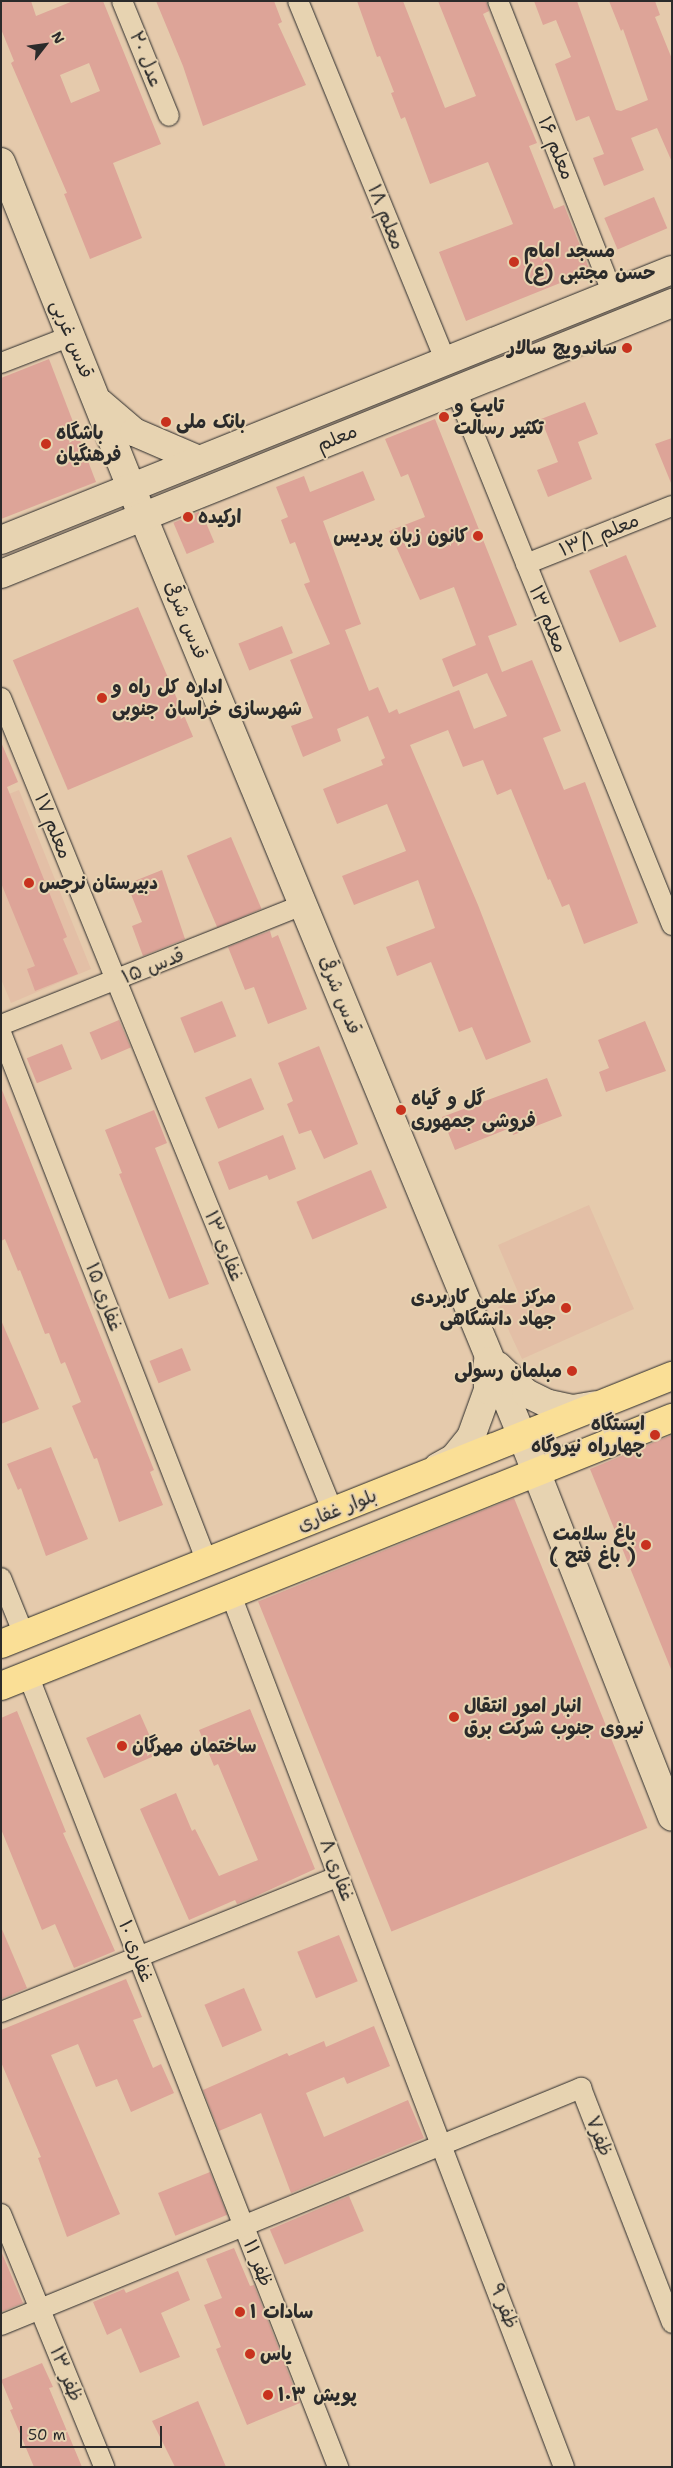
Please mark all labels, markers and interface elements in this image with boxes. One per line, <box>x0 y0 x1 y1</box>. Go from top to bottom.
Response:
north arrow <box>20 20 70 70</box>
text: N <box>47 28 69 47</box>
street label: عدل ۲۰ <box>125 28 167 90</box>
street label: معلم ۱۶‌ <box>533 113 579 183</box>
street label: معلم ۱۸ <box>363 181 409 253</box>
place label: مسجد امام حسن مجتبی (ع) <box>524 240 656 284</box>
marker: مسجد امام حسن مجتبی (ع) <box>508 256 520 268</box>
street label: قدس غربی <box>46 296 98 382</box>
place label: ساندویچ سالار <box>508 337 617 359</box>
marker: ساندویچ سالار <box>621 342 633 354</box>
place label: تایپ و تکثیر رسالت <box>454 395 544 439</box>
place label: بانک ملی <box>176 411 246 433</box>
marker: تایپ و تکثیر رسالت <box>438 411 450 423</box>
marker: بانک ملی <box>160 416 172 428</box>
street label: معلم <box>313 420 361 456</box>
place label: باشگاه فرهنگیان <box>56 422 121 466</box>
marker: باشگاه فرهنگیان <box>40 438 52 450</box>
place label: ارکیده <box>198 506 241 528</box>
street label: معلم ۱۳/۱ <box>556 509 642 561</box>
marker: ارکیده <box>182 511 194 523</box>
place label: کانون زبان پردیس <box>333 525 468 547</box>
marker: کانون زبان پردیس <box>472 530 484 542</box>
street label: قدس شرقی <box>160 577 212 663</box>
street label: معلم ۱۳ <box>524 582 572 656</box>
place label: اداره کل راه و شهرسازی خراسان جنوبی <box>112 676 302 720</box>
marker: اداره کل راه و شهرسازی خراسان جنوبی <box>96 692 108 704</box>
street label: معلم ۱۷ <box>30 790 76 862</box>
place label: دبیرستان نرجس <box>39 872 158 894</box>
marker: دبیرستان نرجس <box>23 877 35 889</box>
street label: قدس ۱۵ <box>118 943 188 989</box>
street label: قدس شرقی <box>314 952 366 1038</box>
place label: گل و گیاه فروشی جمهوری <box>411 1088 536 1132</box>
marker: گل و گیاه فروشی جمهوری <box>395 1104 407 1116</box>
street label: غفاری ۱۳ <box>200 1207 248 1285</box>
street label: غفاری ۱۵ <box>80 1259 128 1335</box>
place label: مرکز علمی کاربردی جهاد دانشگاهی <box>411 1286 556 1330</box>
marker: مرکز علمی کاربردی جهاد دانشگاهی <box>560 1302 572 1314</box>
place label: مبلمان رسولی <box>454 1360 562 1382</box>
marker: مبلمان رسولی <box>566 1365 578 1377</box>
place label: ایستگاه چهارراه نیروگاه <box>531 1413 645 1457</box>
marker: ایستگاه چهارراه نیروگاه <box>649 1429 661 1441</box>
street label: بلوار غفاری <box>294 1484 380 1536</box>
place label: باغ سلامت ( باغ فتح ) <box>549 1523 636 1567</box>
marker: باغ سلامت ( باغ فتح ) <box>640 1539 652 1551</box>
place label: انبار امور انتقال نیروی جنوب شرکت برق <box>464 1695 644 1739</box>
marker: انبار امور انتقال نیروی جنوب شرکت برق <box>448 1711 460 1723</box>
place label: ساختمان مهرگان <box>132 1735 257 1757</box>
marker: ساختمان مهرگان <box>116 1740 128 1752</box>
street label: غفاری ۸ <box>315 1836 359 1904</box>
street label: غفاری ۱۰ <box>114 1917 158 1985</box>
street label: ظفر۷ <box>581 2112 617 2160</box>
street label: ظفر ۱۱ <box>239 2236 277 2290</box>
street label: ظفر ۹ <box>485 2280 523 2332</box>
place label: سادات ۱ <box>250 2301 313 2323</box>
marker: سادات ۱ <box>234 2306 246 2318</box>
street label: ظفر ۱۳ <box>45 2343 87 2405</box>
place label: یاس <box>260 2343 292 2365</box>
marker: یاس <box>244 2348 256 2360</box>
place label: پویش ۱۰۳ <box>278 2384 357 2406</box>
marker: پویش ۱۰۳ <box>262 2389 274 2401</box>
scale bar <box>22 2416 165 2448</box>
text: 50 m <box>28 2425 66 2445</box>

